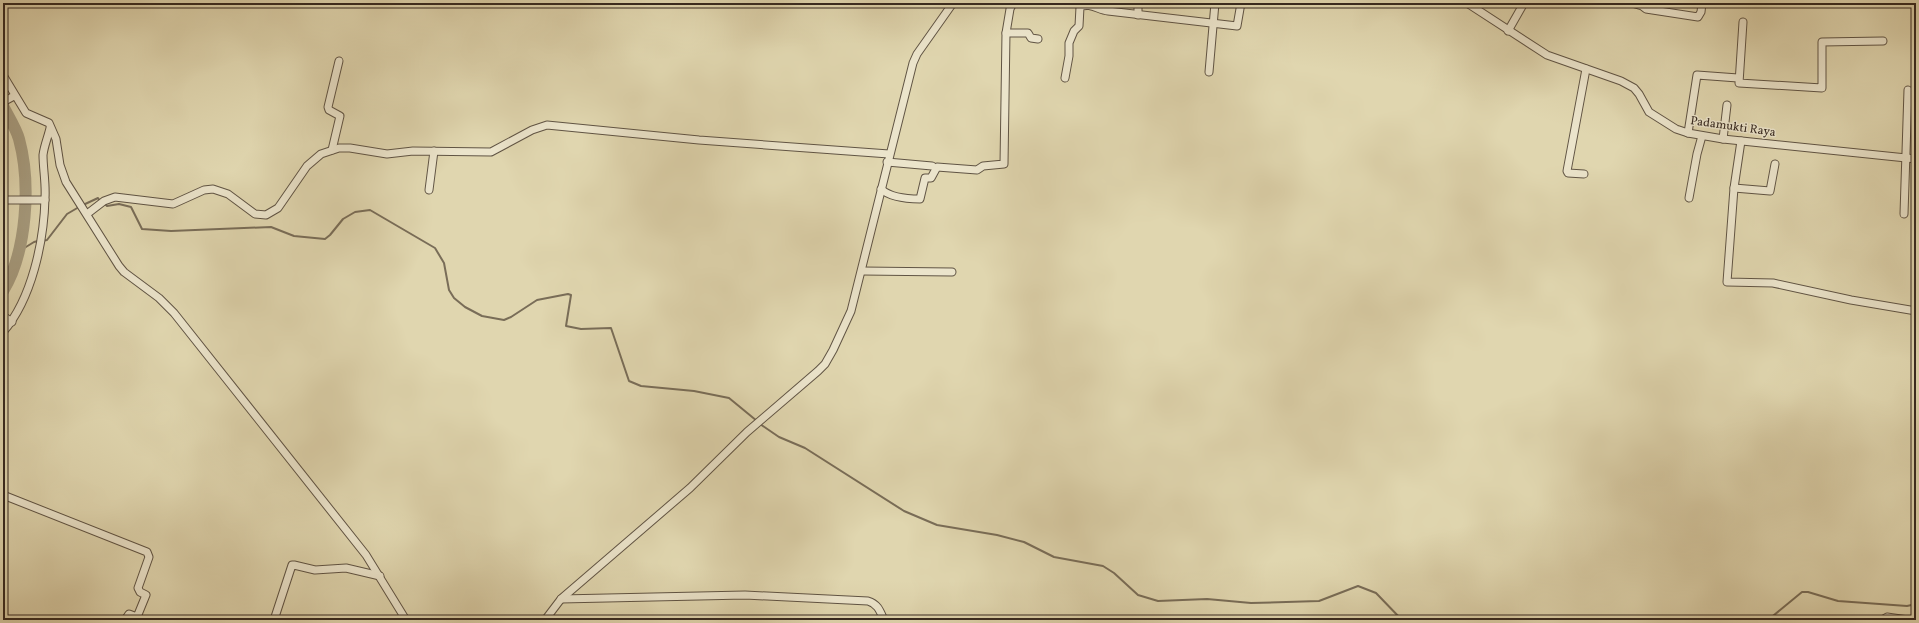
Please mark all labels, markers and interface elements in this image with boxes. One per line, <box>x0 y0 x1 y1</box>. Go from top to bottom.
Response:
street label: Padamukti Raya <box>1689 113 1777 141</box>

